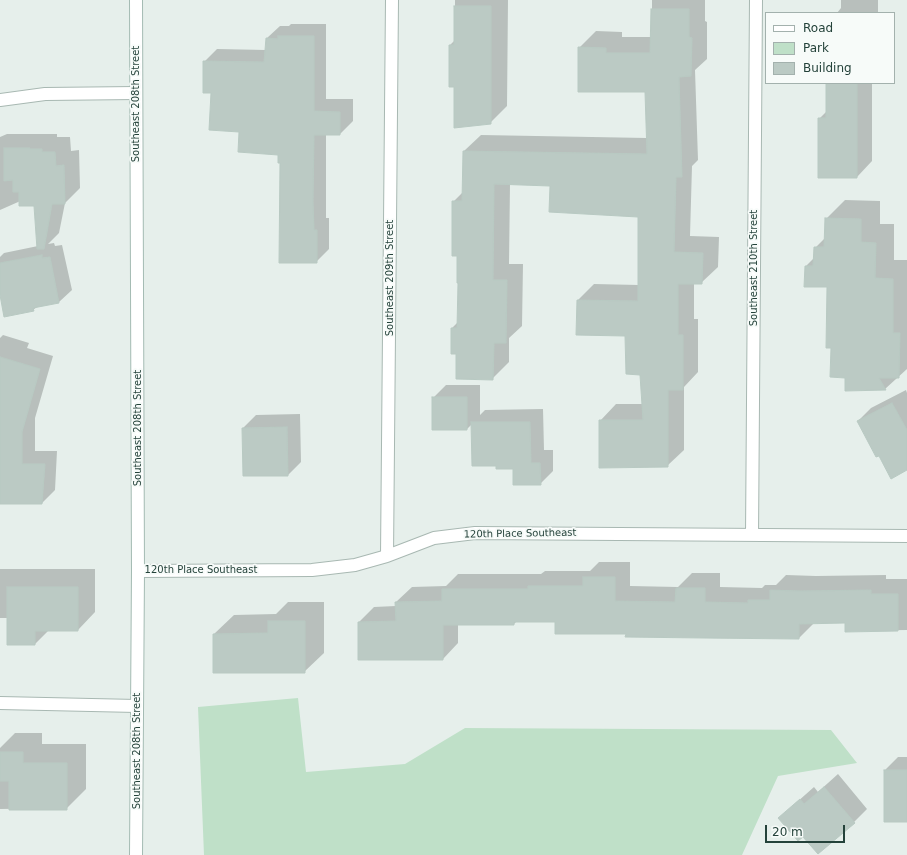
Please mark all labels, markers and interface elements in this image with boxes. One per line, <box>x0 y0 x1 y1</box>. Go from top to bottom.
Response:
legend <box>765 12 895 84</box>
text: Road <box>803 21 833 35</box>
text: Park <box>803 41 829 55</box>
street label: Southeast 208th Street <box>130 46 142 162</box>
text: Building <box>803 61 852 75</box>
street label: Southeast 210th Street <box>748 210 760 326</box>
street label: Southeast 209th Street <box>384 220 396 336</box>
street label: Southeast 208th Street <box>132 370 144 486</box>
street label: 120th Place Southeast <box>464 527 576 541</box>
street label: 120th Place Southeast <box>145 564 257 576</box>
street label: Southeast 208th Street <box>131 693 143 809</box>
scale bar <box>767 817 847 843</box>
text: 20 m <box>772 825 803 839</box>

